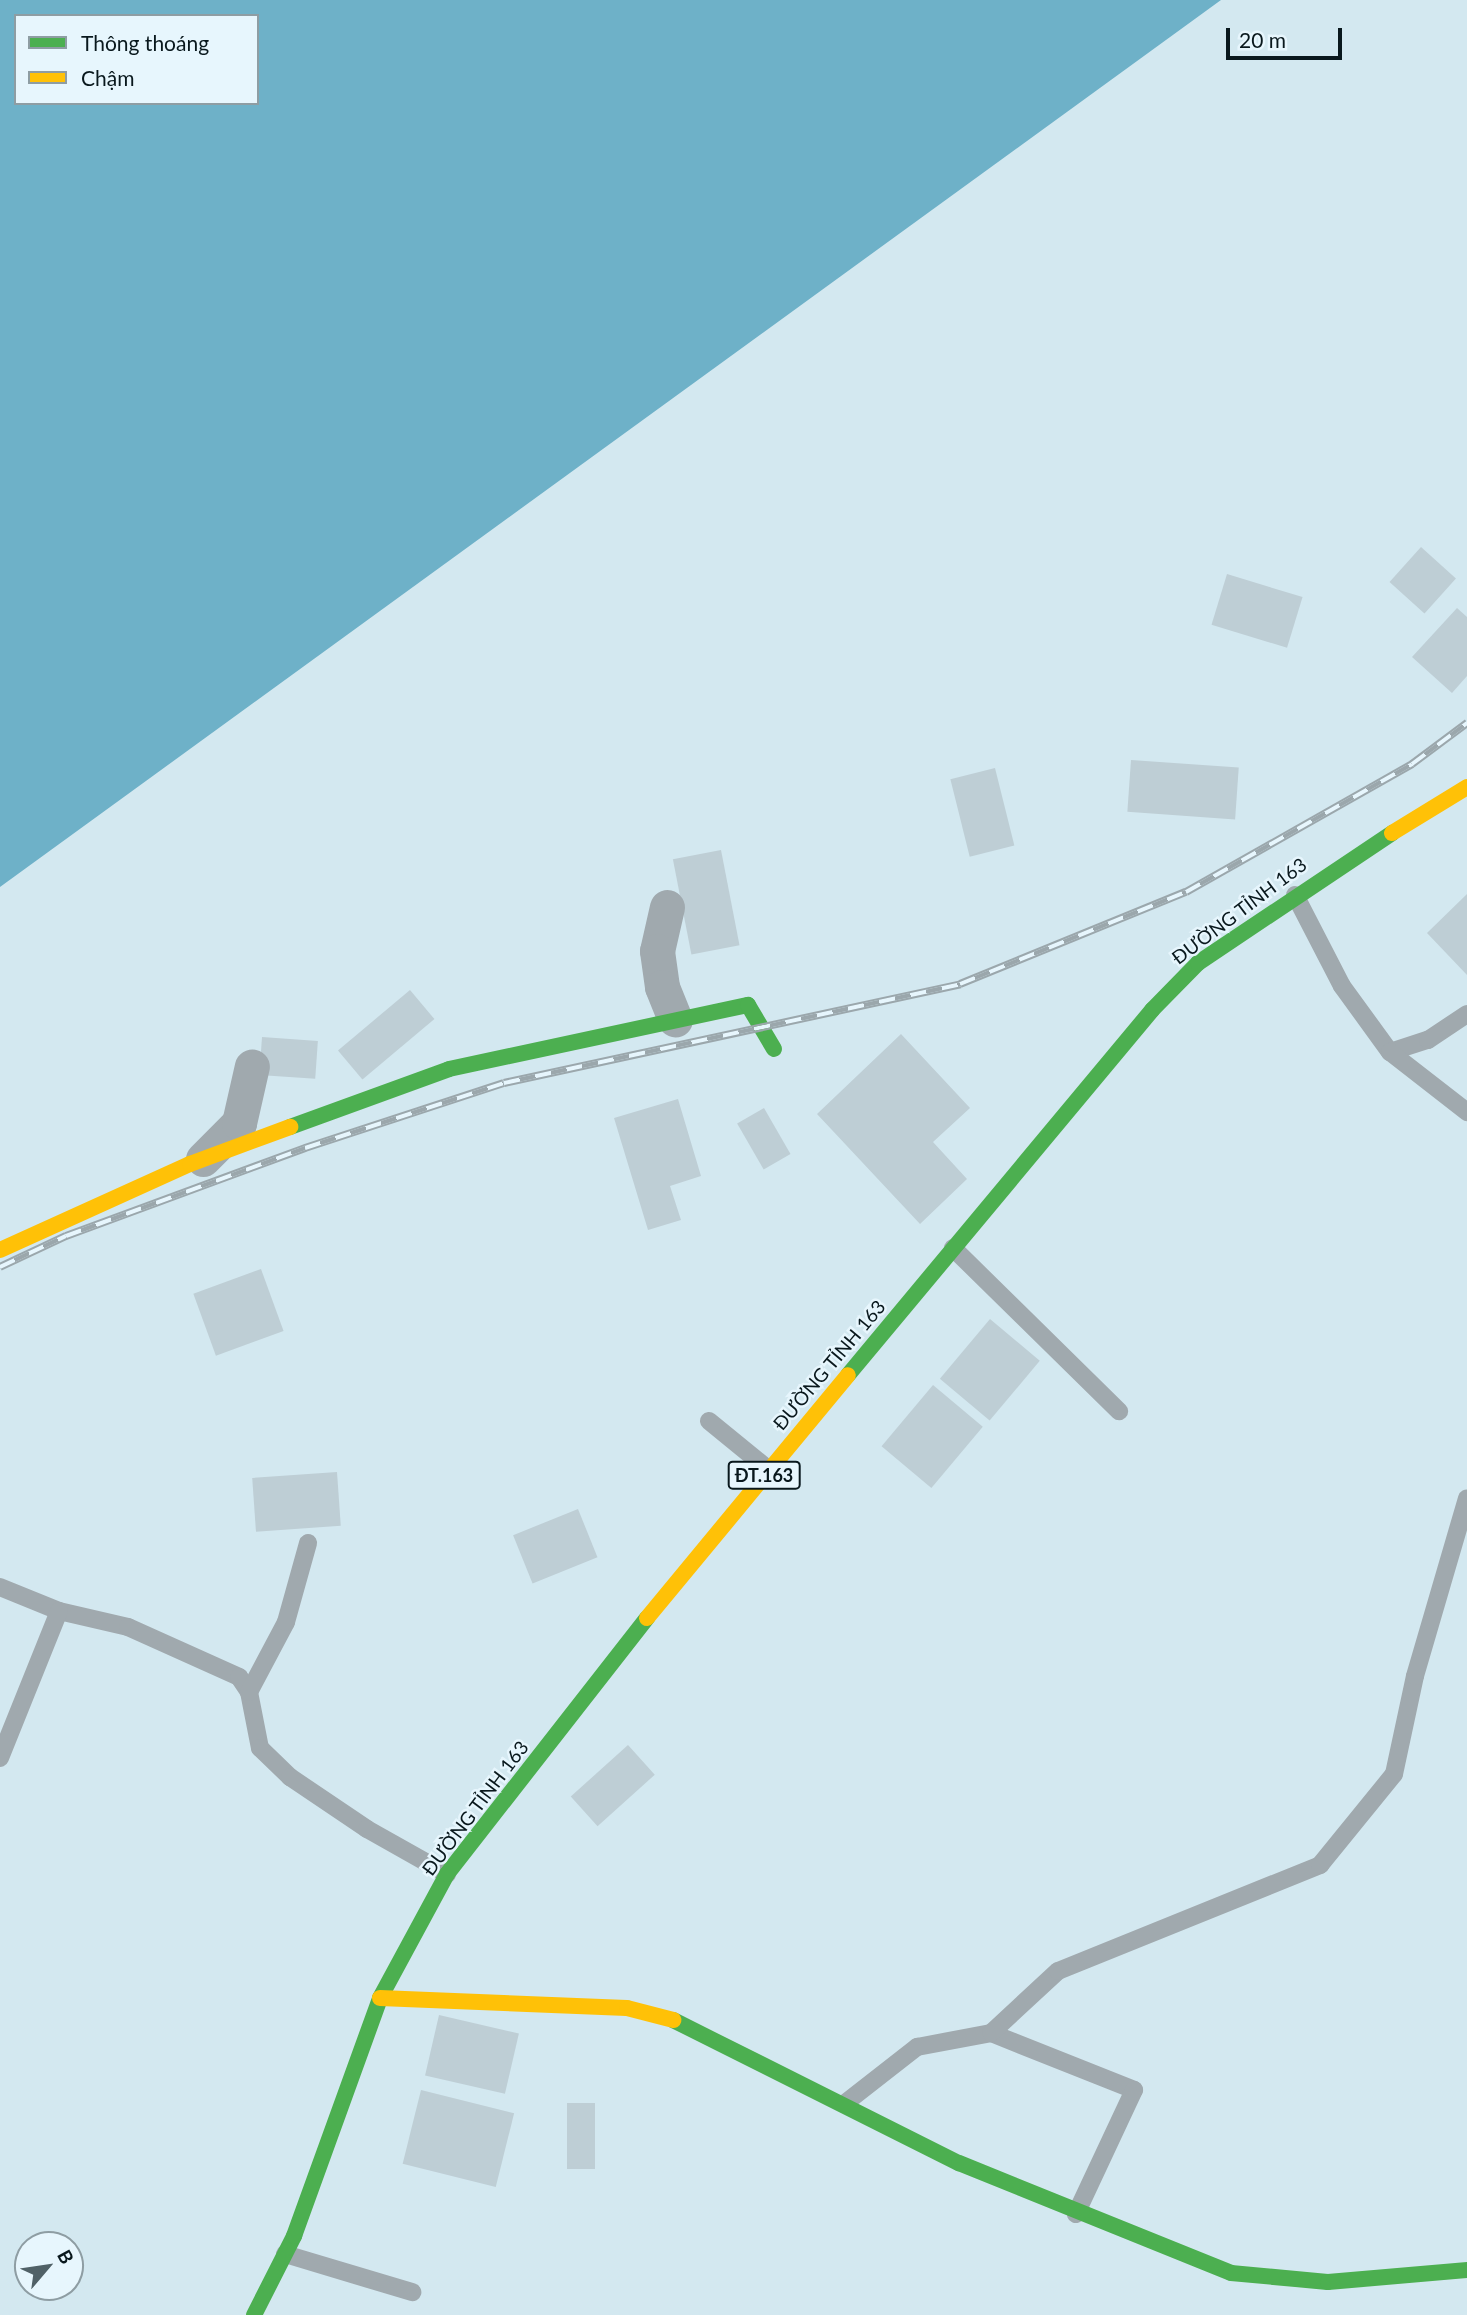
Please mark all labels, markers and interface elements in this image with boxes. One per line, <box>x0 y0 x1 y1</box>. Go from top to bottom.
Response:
legend <box>14 14 259 105</box>
scale bar <box>1229 14 1344 58</box>
text: 20 m <box>1239 27 1286 52</box>
text: Thông thoáng <box>81 30 209 55</box>
text: Chậm <box>81 65 134 90</box>
street label: ĐƯỜNG TỈNH 163 <box>1167 853 1311 969</box>
street label: ĐƯỜNG TỈNH 163 <box>768 1295 890 1435</box>
road number: ĐT.163 <box>727 1460 801 1490</box>
street label: ĐƯỜNG TỈNH 163 <box>417 1736 533 1880</box>
north arrow <box>14 2231 84 2301</box>
text: B <box>53 2245 79 2268</box>

